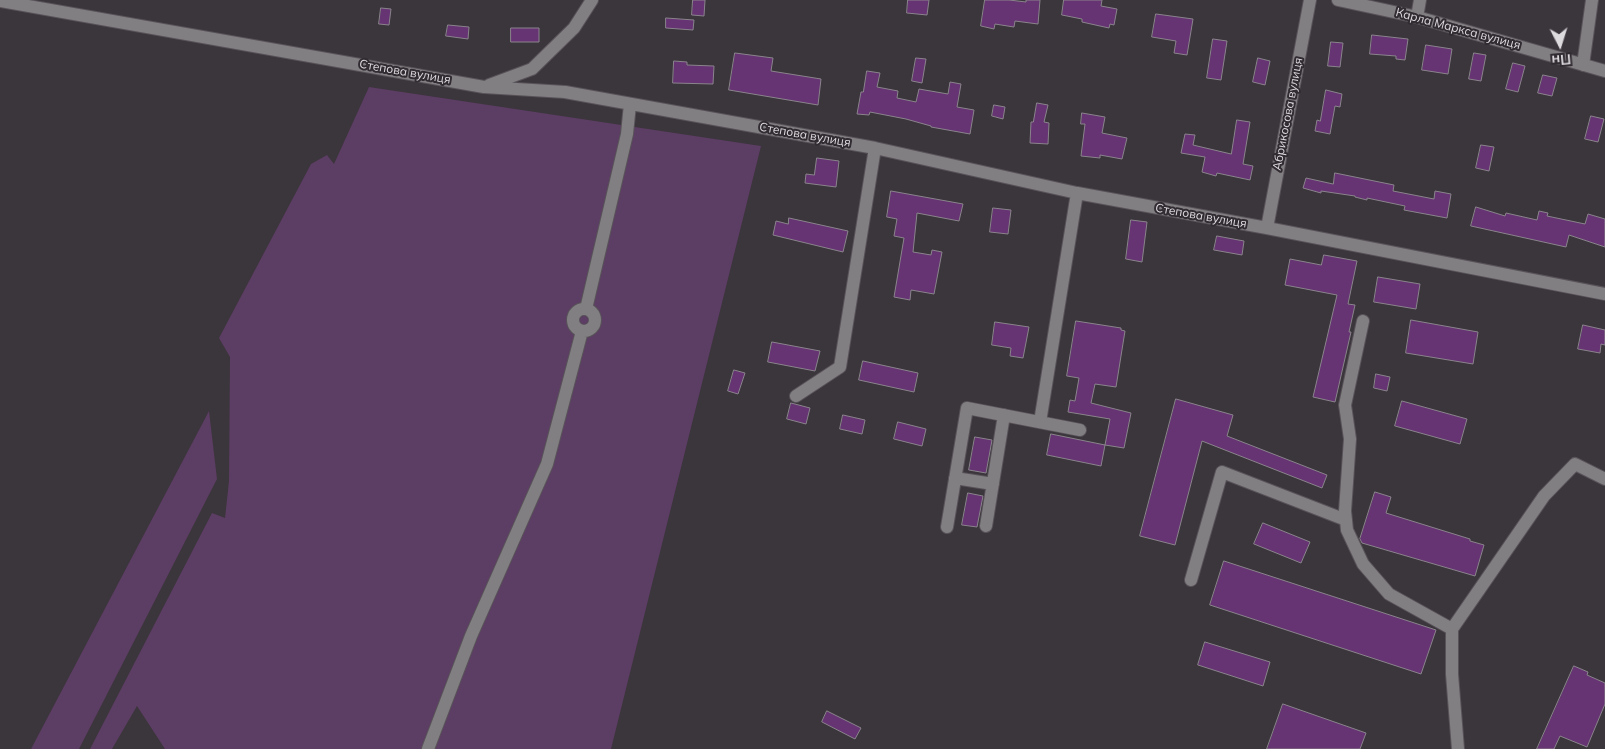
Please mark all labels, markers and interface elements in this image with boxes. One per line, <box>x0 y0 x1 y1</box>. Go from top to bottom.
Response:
street label: Карла Маркса вулиця <box>1394 5 1522 53</box>
north arrow <box>1535 20 1585 70</box>
text: Пн <box>1551 50 1572 70</box>
street label: Абрикосова вулиця <box>1270 56 1306 172</box>
street label: Степова вулиця <box>358 57 452 87</box>
street label: Степова вулиця <box>758 120 852 150</box>
street label: Степова вулиця <box>1154 201 1248 231</box>

